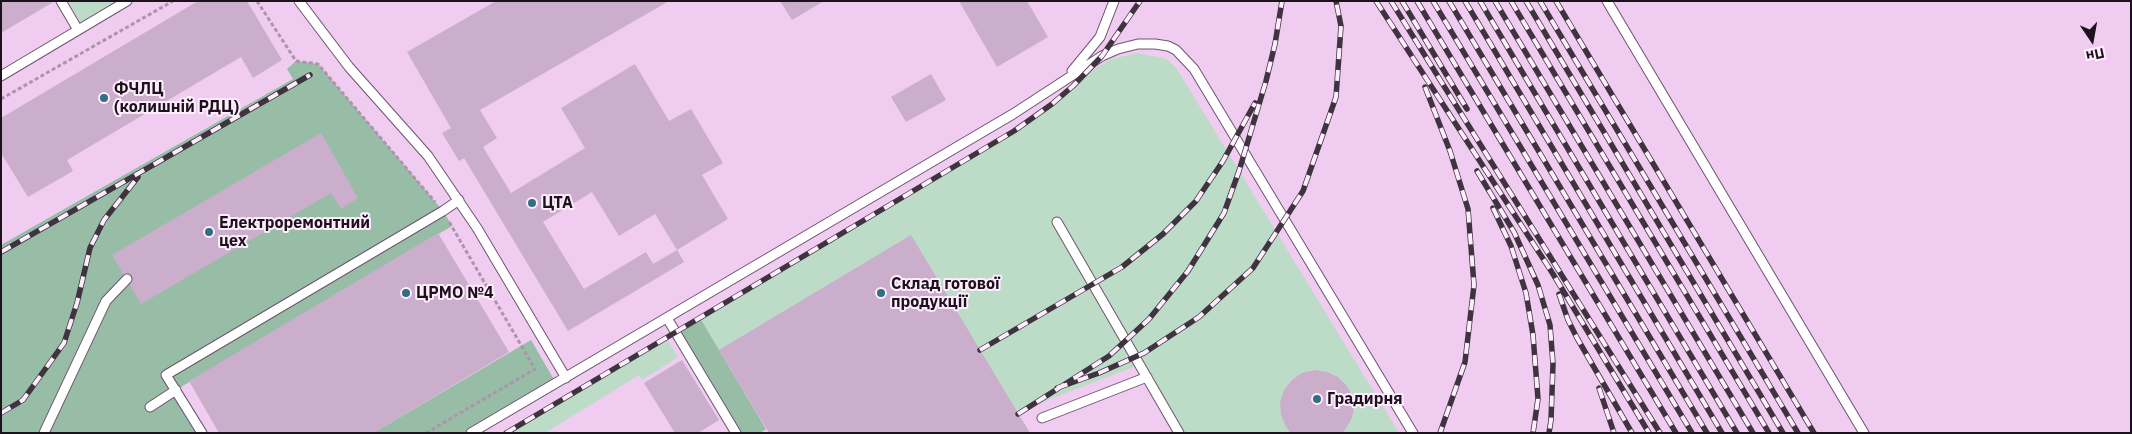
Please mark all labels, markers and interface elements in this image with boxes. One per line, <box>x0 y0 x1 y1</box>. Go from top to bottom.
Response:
north arrow <box>2067 15 2117 65</box>
text: Пн <box>2084 44 2106 65</box>
place label: ФЧЛЦ (колишній РДЦ) <box>114 79 239 117</box>
marker: ФЧЛЦ (колишній РДЦ) <box>98 92 110 104</box>
place label: ЦТА <box>542 193 573 213</box>
marker: ЦТА <box>526 197 538 209</box>
place label: Електроремонтний цех <box>219 213 370 251</box>
marker: Електроремонтний цех <box>203 226 215 238</box>
place label: Склад готової продукції <box>891 274 1000 312</box>
place label: ЦРМО №4 <box>416 283 494 303</box>
marker: ЦРМО №4 <box>400 287 412 299</box>
marker: Склад готової продукції <box>875 287 887 299</box>
place label: Градирня <box>1327 389 1403 409</box>
marker: Градирня <box>1311 393 1323 405</box>

